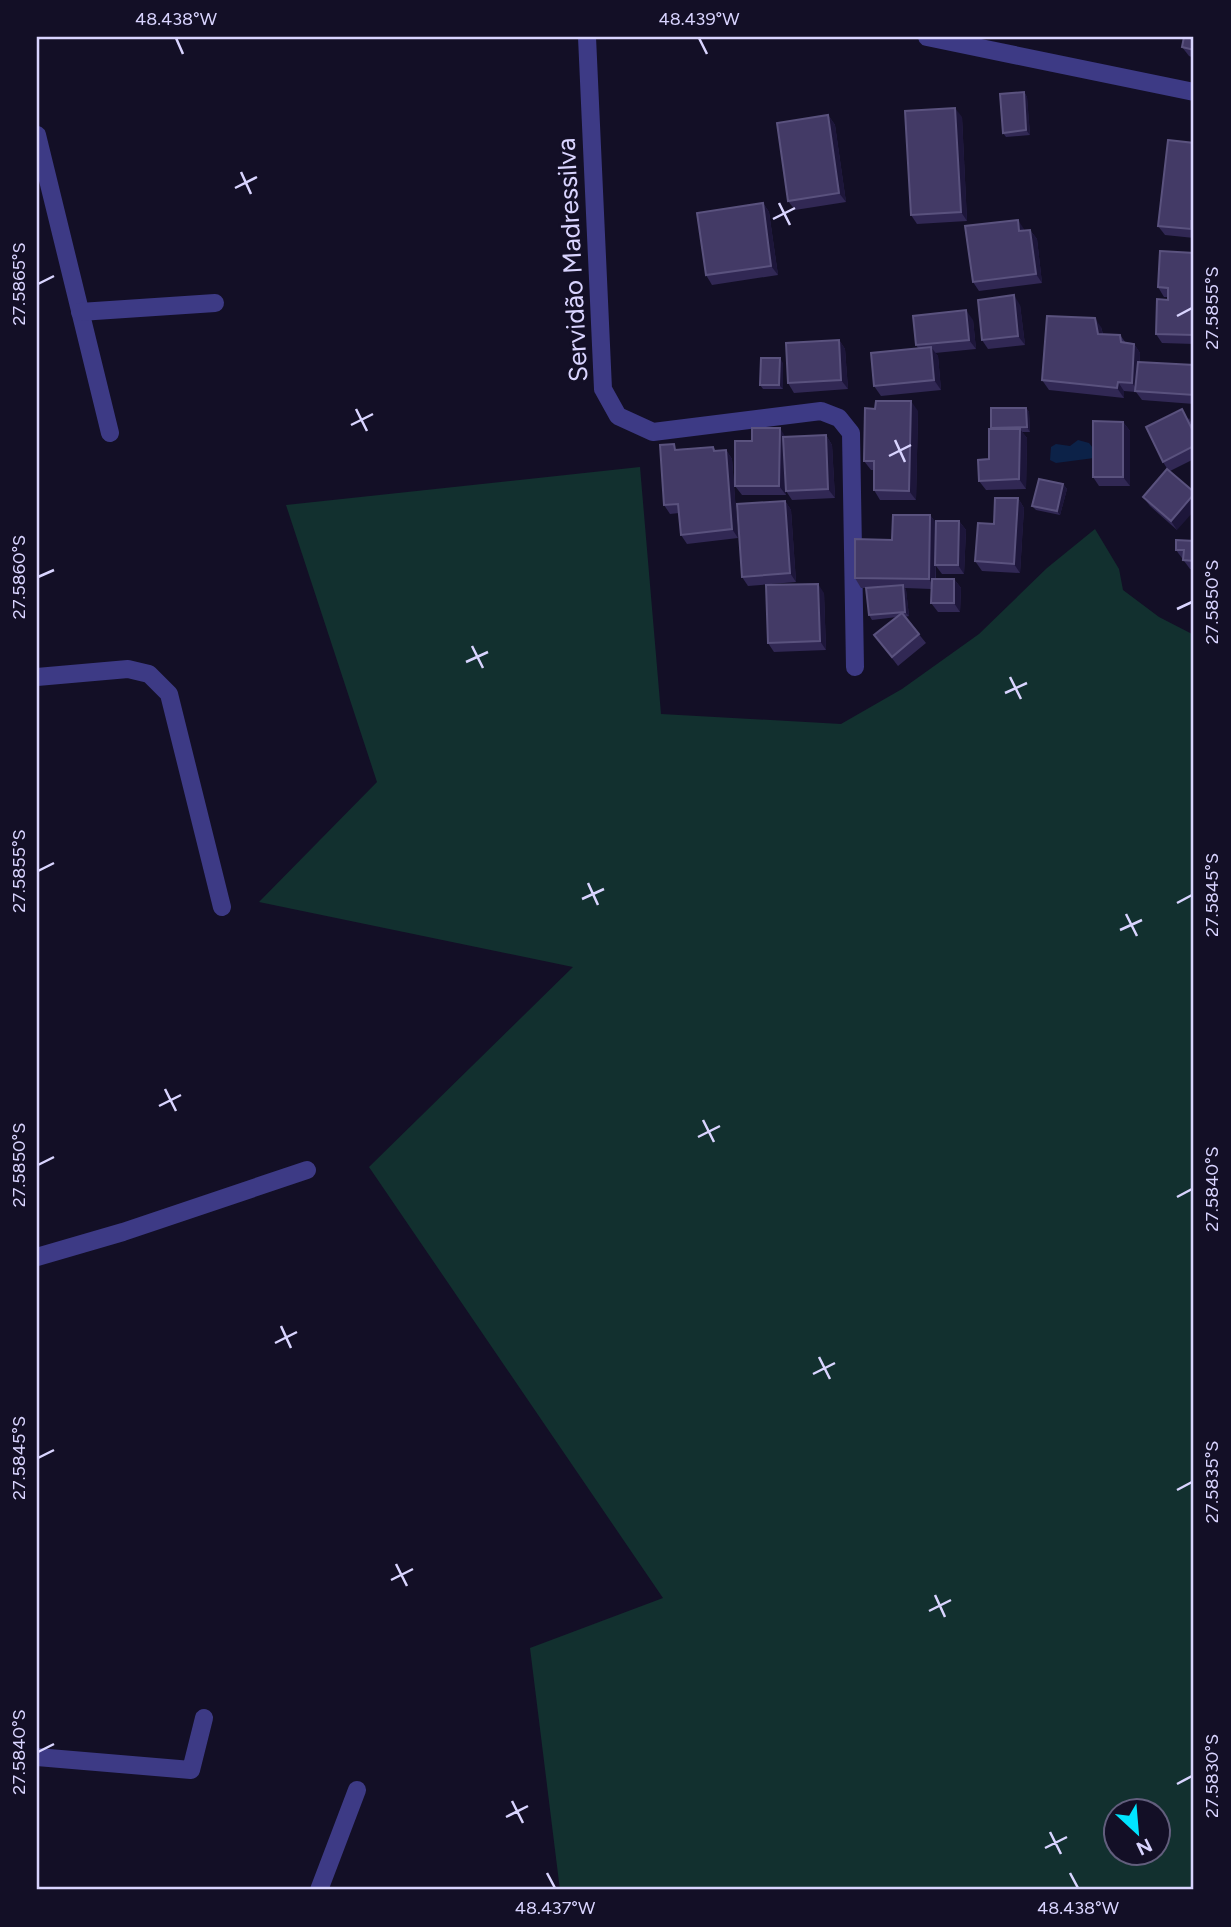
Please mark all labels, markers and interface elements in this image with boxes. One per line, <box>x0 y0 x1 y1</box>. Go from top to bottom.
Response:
text: 48.438°W <box>135 8 218 30</box>
text: 48.439°W <box>658 8 740 30</box>
street label: Servidão Madressilva <box>550 137 594 383</box>
text: 27.5865°S <box>8 242 30 326</box>
text: 27.5855°S <box>1201 266 1223 350</box>
text: 27.5860°S <box>8 535 30 619</box>
text: 27.5850°S <box>1201 560 1223 644</box>
text: 27.5855°S <box>8 829 30 913</box>
text: 27.5845°S <box>1201 853 1223 937</box>
text: 27.5850°S <box>8 1123 30 1207</box>
text: 27.5840°S <box>1201 1146 1223 1232</box>
text: 27.5845°S <box>8 1416 30 1500</box>
text: 27.5835°S <box>1201 1441 1223 1523</box>
text: 27.5840°S <box>8 1709 30 1795</box>
text: 27.5830°S <box>1201 1734 1223 1818</box>
north arrow <box>1102 1798 1172 1868</box>
text: N <box>1133 1833 1156 1860</box>
text: 48.437°W <box>515 1897 596 1919</box>
text: 48.438°W <box>1037 1897 1120 1919</box>

